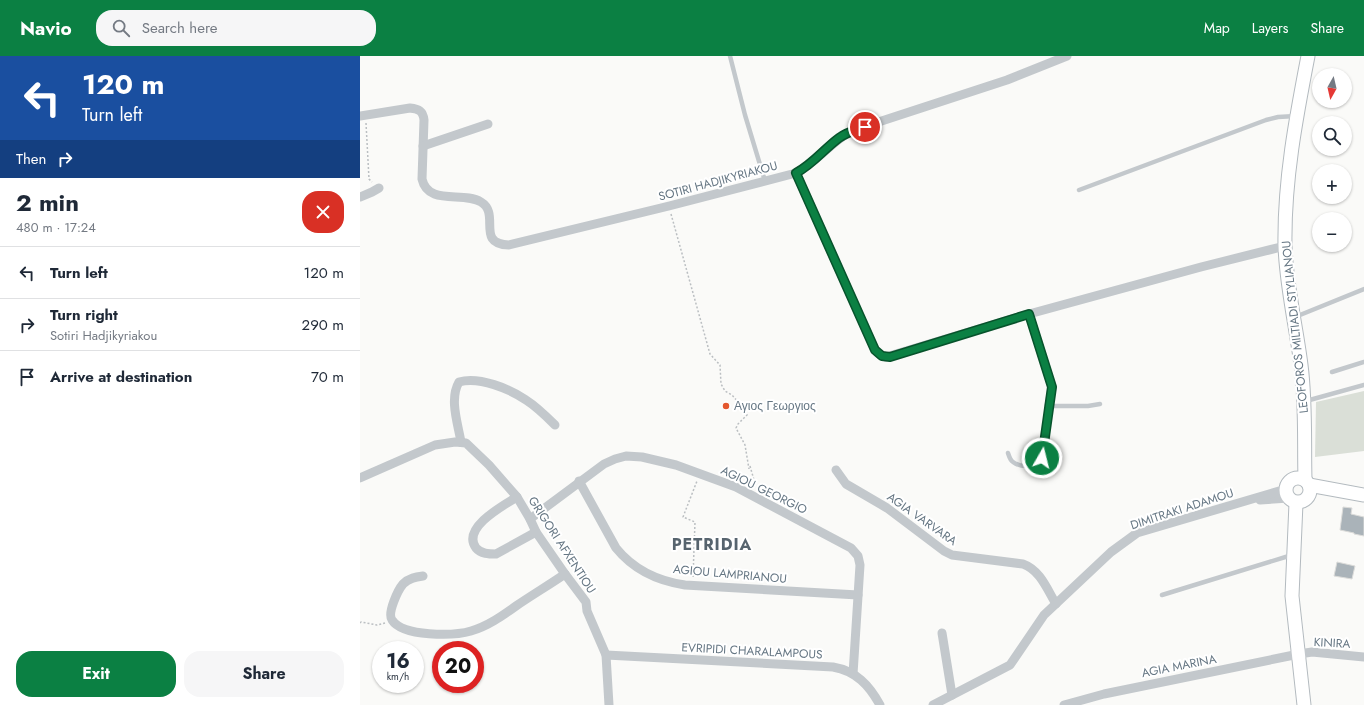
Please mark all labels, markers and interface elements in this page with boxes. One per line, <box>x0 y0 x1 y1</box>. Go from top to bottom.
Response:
search box <box>96 10 376 46</box>
text: Navio <box>20 15 72 42</box>
icon: search <box>110 17 132 39</box>
text: Search here <box>142 17 218 39</box>
text: Map <box>1204 18 1230 38</box>
text: Layers <box>1252 18 1288 38</box>
text: Share <box>1310 18 1344 38</box>
text: 120 m <box>82 64 165 105</box>
north arrow <box>1312 68 1352 108</box>
map controls <box>1312 68 1352 252</box>
icon: left <box>16 72 68 124</box>
text: Turn left <box>82 102 142 128</box>
pin <box>848 110 882 144</box>
icon: arrive <box>854 116 876 138</box>
button: search <box>1312 116 1352 156</box>
text: Then <box>16 148 46 170</box>
icon: right <box>54 148 76 170</box>
street label: SOTIRI HADJIKYRIAKOU <box>656 156 780 206</box>
button: + <box>1312 164 1352 204</box>
text: 2 min <box>16 185 79 220</box>
button: close <box>302 191 344 233</box>
button: − <box>1312 212 1352 252</box>
text: 480 m · 17:24 <box>16 218 96 237</box>
street label: LEOFOROS MILTIADI STYLIANOU <box>1277 240 1313 414</box>
icon: left <box>16 262 38 284</box>
text: Turn left <box>50 262 108 284</box>
text: 120 m <box>304 262 344 284</box>
text: Turn right <box>50 304 118 326</box>
icon: right <box>16 314 38 336</box>
text: 290 m <box>302 314 344 336</box>
text: Sotiri Hadjikyriakou <box>50 326 157 345</box>
icon: arrive <box>16 366 38 388</box>
text: Arrive at destination <box>50 366 192 388</box>
text: 70 m <box>311 366 344 388</box>
place label: Αγιος Γεωργιος <box>734 397 816 415</box>
marker: Αγιος Γεωργιος <box>721 401 731 411</box>
position arrow <box>1021 437 1063 479</box>
street label: AGIOU GEORGIO <box>718 461 810 519</box>
street label: DIMITRAKI ADAMOU <box>1128 484 1236 534</box>
street label: AGIA VARVARA <box>883 488 961 550</box>
street label: GRIGORI AFXENTIOU <box>524 493 600 597</box>
district label: PETRIDIA <box>672 533 752 556</box>
street label: AGIOU LAMPRIANOU <box>672 560 788 588</box>
street label: KINIRA <box>1313 633 1351 653</box>
street label: EVRIPIDI CHARALAMPOUS <box>681 638 823 664</box>
speed limit sign: 20 <box>432 641 484 693</box>
text: 16 <box>386 647 410 676</box>
street label: AGIA MARINA <box>1140 650 1218 682</box>
button: Exit <box>16 651 176 697</box>
button: Share <box>184 651 344 697</box>
text: km/h <box>387 669 409 684</box>

